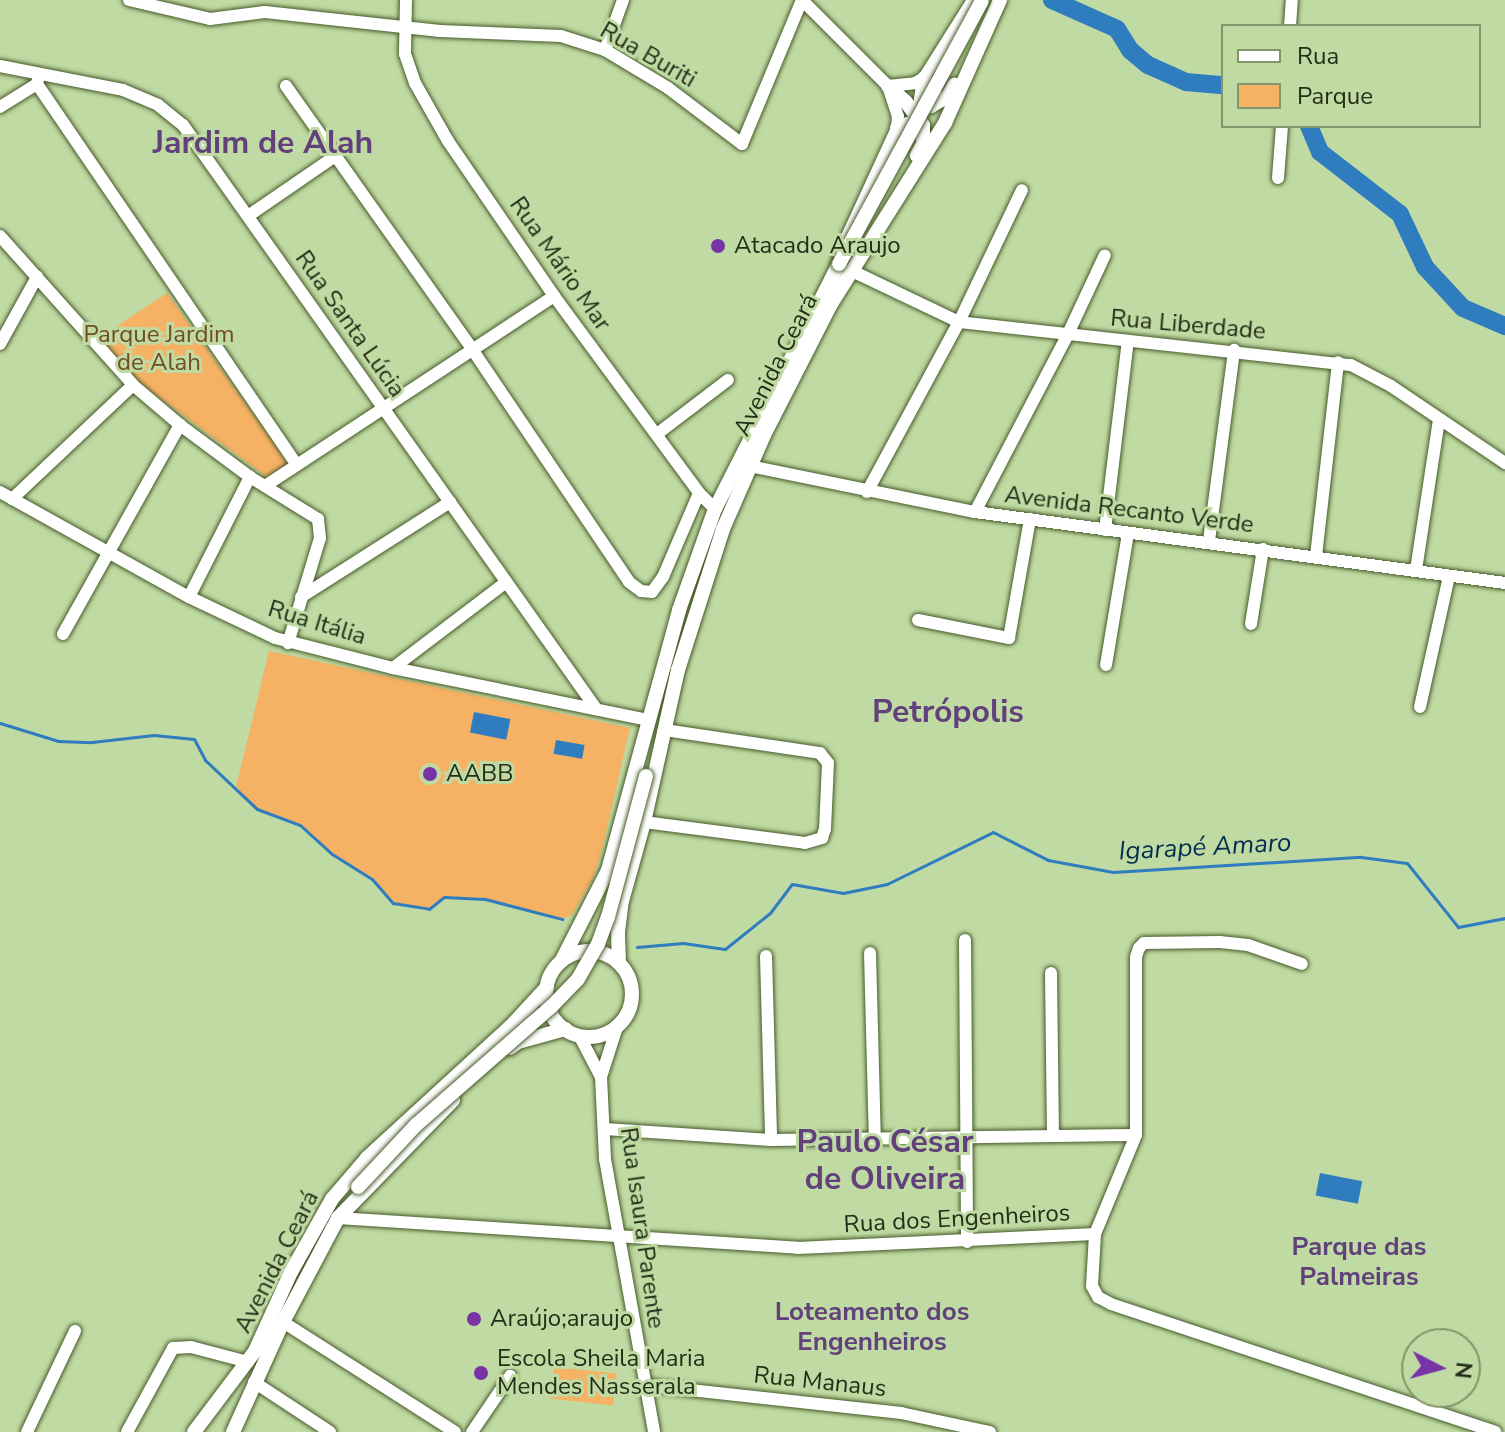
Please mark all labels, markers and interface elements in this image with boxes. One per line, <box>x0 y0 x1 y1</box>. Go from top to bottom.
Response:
street label: Rua Buriti <box>595 16 701 94</box>
legend <box>1221 24 1481 128</box>
text: Rua <box>1297 40 1339 72</box>
text: Parque <box>1297 80 1373 112</box>
district label: Jardim de Alah <box>153 124 373 162</box>
street label: Rua Mário Mar <box>503 191 617 337</box>
place label: Atacado Araujo <box>734 232 901 260</box>
marker: Atacado Araujo <box>709 237 727 255</box>
street label: Rua Santa Lúcia <box>289 245 411 403</box>
street label: Avenida Ceará <box>728 289 824 441</box>
street label: Rua Liberdade <box>1109 304 1267 346</box>
park label: Parque Jardim de Alah <box>83 321 235 377</box>
street label: Avenida Recanto Verde <box>1003 480 1255 540</box>
street label: Rua Itália <box>264 594 370 652</box>
district label: Petrópolis <box>872 693 1024 731</box>
place label: AABB <box>446 760 513 788</box>
marker: AABB <box>421 765 439 783</box>
water label: Igarapé Amaro <box>1118 827 1292 867</box>
district label: Paulo César de Oliveira <box>797 1124 973 1199</box>
street label: Rua Isaura Parente <box>614 1126 670 1330</box>
street label: Avenida Ceará <box>229 1186 325 1338</box>
street label: Rua dos Engenheiros <box>843 1199 1071 1239</box>
district label: Parque das Palmeiras <box>1292 1231 1426 1292</box>
district label: Loteamento dos Engenheiros <box>775 1296 969 1358</box>
place label: Araújo;araujo <box>490 1305 633 1333</box>
marker: Araújo;araujo <box>465 1310 483 1328</box>
north arrow <box>1401 1328 1481 1408</box>
place label: Escola Sheila Maria Mendes Nasserala <box>497 1345 705 1401</box>
street label: Rua Manaus <box>752 1361 888 1403</box>
text: N <box>1447 1361 1479 1380</box>
marker: Escola Sheila Maria Mendes Nasserala <box>472 1364 490 1382</box>

